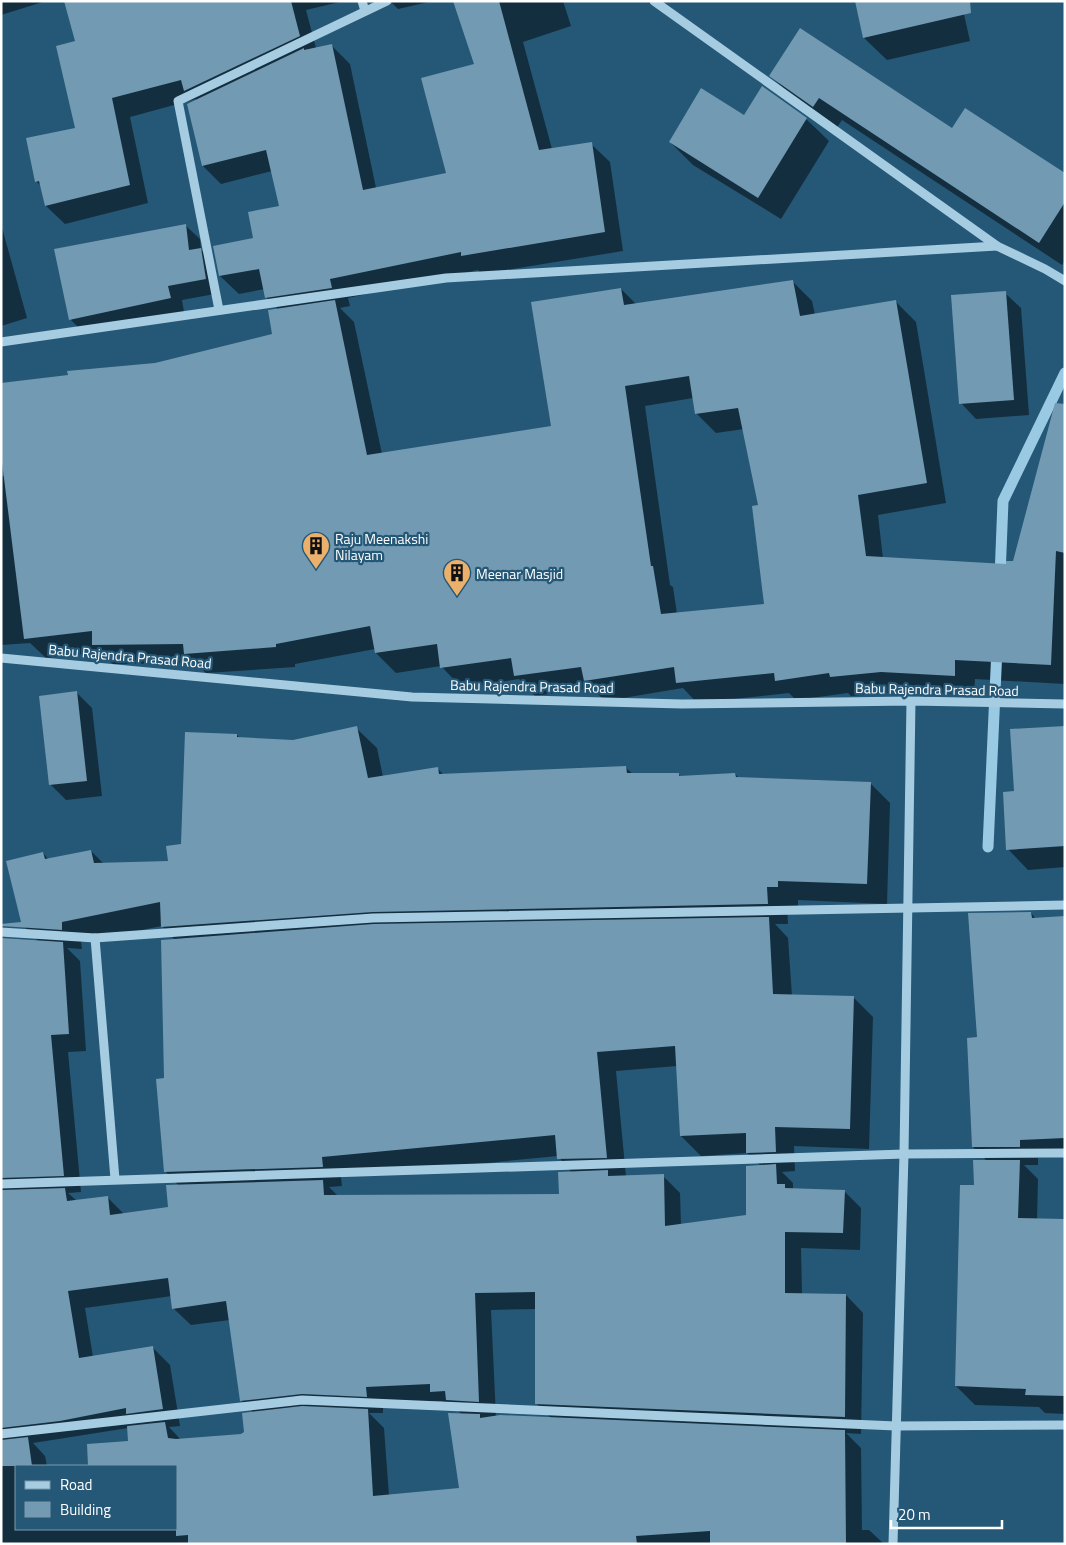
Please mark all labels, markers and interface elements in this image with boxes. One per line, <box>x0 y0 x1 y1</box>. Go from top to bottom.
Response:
place label: Raju Meenakshi Nilayam <box>335 528 428 565</box>
building icon: Raju Meenakshi Nilayam <box>301 531 331 570</box>
building icon: Meenar Masjid <box>442 558 472 597</box>
place label: Meenar Masjid <box>476 563 563 584</box>
street label: Babu Rajendra Prasad Road <box>48 638 212 674</box>
street label: Babu Rajendra Prasad Road <box>450 674 614 698</box>
street label: Babu Rajendra Prasad Road <box>855 677 1019 701</box>
legend <box>15 1465 178 1530</box>
text: Road <box>60 1473 92 1496</box>
text: Building <box>60 1498 111 1521</box>
scale bar <box>891 1498 1002 1530</box>
text: 20 m <box>898 1503 931 1526</box>

